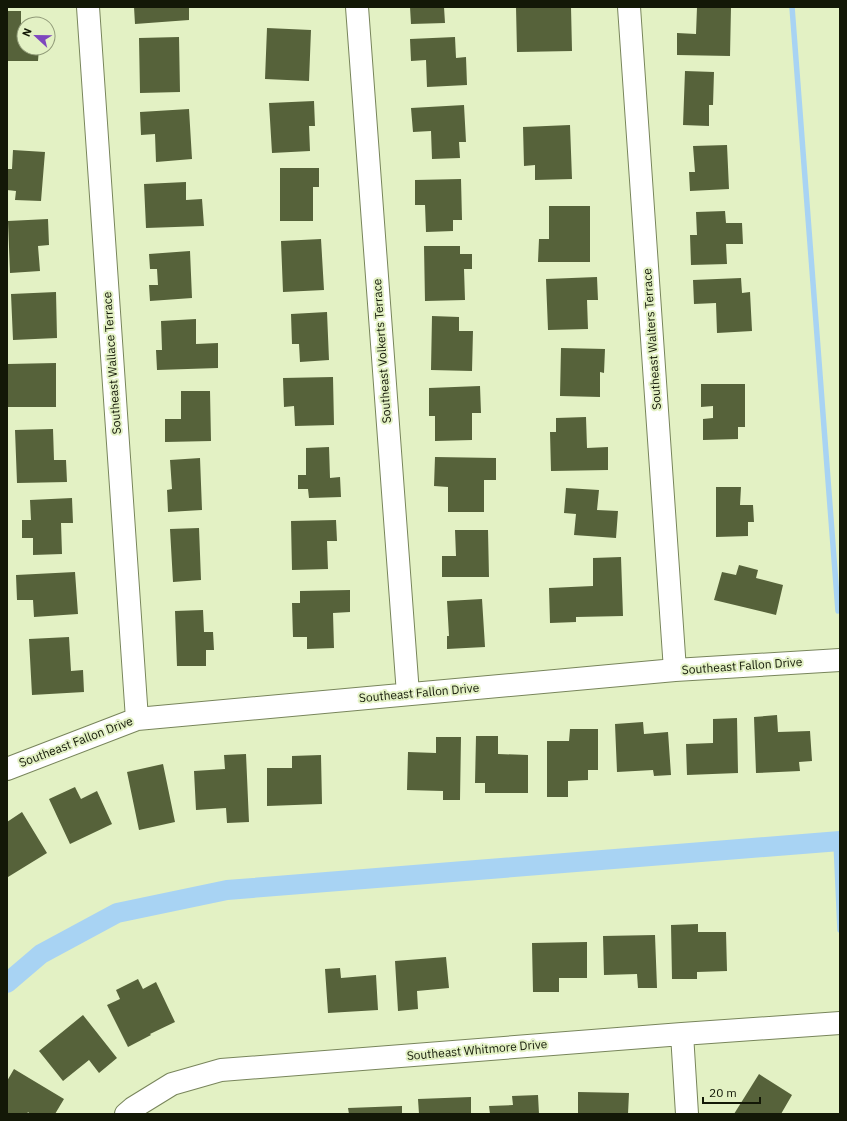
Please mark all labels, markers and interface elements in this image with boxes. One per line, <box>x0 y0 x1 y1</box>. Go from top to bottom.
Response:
north arrow <box>16 16 56 56</box>
text: N <box>19 26 35 39</box>
street label: Southeast Walters Terrace <box>639 267 664 410</box>
street label: Southeast Volkerts Terrace <box>369 278 394 424</box>
street label: Southeast Wallace Terrace <box>99 291 124 435</box>
street label: Southeast Fallon Drive <box>681 654 803 677</box>
street label: Southeast Fallon Drive <box>358 680 480 705</box>
street label: Southeast Fallon Drive <box>17 713 135 770</box>
street label: Southeast Whitmore Drive <box>406 1036 548 1063</box>
scale bar <box>703 1079 760 1105</box>
text: 20 m <box>709 1085 737 1100</box>

